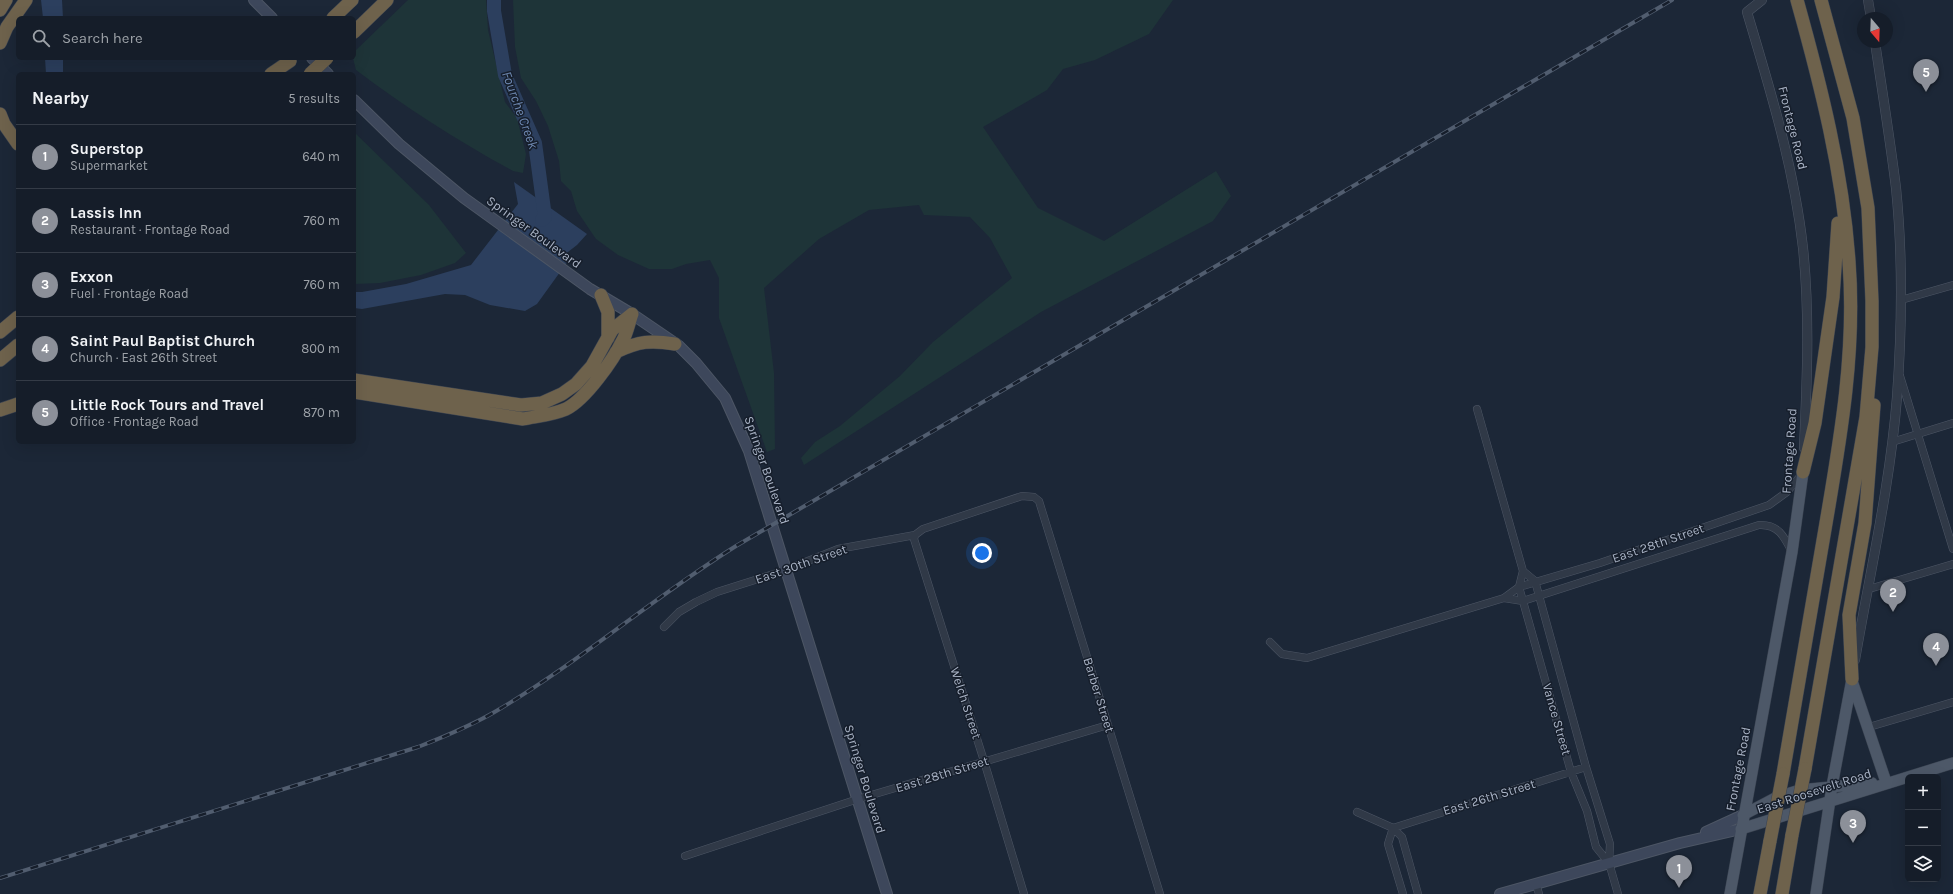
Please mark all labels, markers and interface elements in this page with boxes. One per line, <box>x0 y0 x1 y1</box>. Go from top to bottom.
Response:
north arrow <box>1857 12 1893 48</box>
search box <box>16 16 356 60</box>
icon: search <box>30 27 52 49</box>
text: Search here <box>62 29 143 47</box>
pin: 5 <box>1913 59 1939 92</box>
water label: Fourche Creek <box>498 69 542 152</box>
street label: Frontage Road <box>1775 85 1811 171</box>
text: Nearby <box>32 88 89 108</box>
text: 5 results <box>288 91 340 106</box>
text: Superstop <box>70 140 143 158</box>
text: 1 <box>43 149 47 164</box>
text: 640 m <box>302 149 340 164</box>
text: Supermarket <box>70 158 148 173</box>
street label: Springer Boulevard <box>484 193 584 271</box>
text: Lassis Inn <box>70 204 142 222</box>
text: 2 <box>41 213 49 228</box>
text: 760 m <box>303 213 340 228</box>
text: Restaurant · Frontage Road <box>70 222 230 237</box>
text: Exxon <box>70 268 113 286</box>
text: 3 <box>41 277 49 292</box>
text: 760 m <box>303 277 340 292</box>
text: Fuel · Frontage Road <box>70 286 189 301</box>
text: Saint Paul Baptist Church <box>70 332 255 350</box>
text: 4 <box>41 341 49 356</box>
text: 800 m <box>301 341 340 356</box>
text: Church · East 26th Street <box>70 350 217 365</box>
text: Little Rock Tours and Travel <box>70 396 264 414</box>
text: 5 <box>41 405 49 420</box>
text: 870 m <box>303 405 340 420</box>
street label: Frontage Road <box>1779 408 1799 494</box>
text: Office · Frontage Road <box>70 414 199 429</box>
street label: Springer Boulevard <box>741 414 793 526</box>
street label: East 28th Street <box>1610 520 1706 566</box>
street label: East 30th Street <box>753 541 849 587</box>
your location <box>972 543 992 563</box>
pin: 2 <box>1880 579 1906 612</box>
pin: 4 <box>1923 633 1949 666</box>
street label: Barber Street <box>1080 656 1118 734</box>
street label: Welch Street <box>947 665 985 741</box>
street label: Vance Street <box>1540 681 1574 757</box>
street label: Springer Boulevard <box>841 723 889 835</box>
street label: Frontage Road <box>1722 726 1754 812</box>
street label: East 28th Street <box>894 753 990 795</box>
street label: East Roosevelt Road <box>1755 765 1873 817</box>
map controls <box>1905 774 1941 882</box>
button: + <box>1905 774 1941 810</box>
street label: East 26th Street <box>1441 776 1537 818</box>
pin: 3 <box>1840 810 1866 843</box>
button: − <box>1905 810 1941 846</box>
button: layers <box>1905 846 1941 882</box>
pin: 1 <box>1666 855 1692 888</box>

